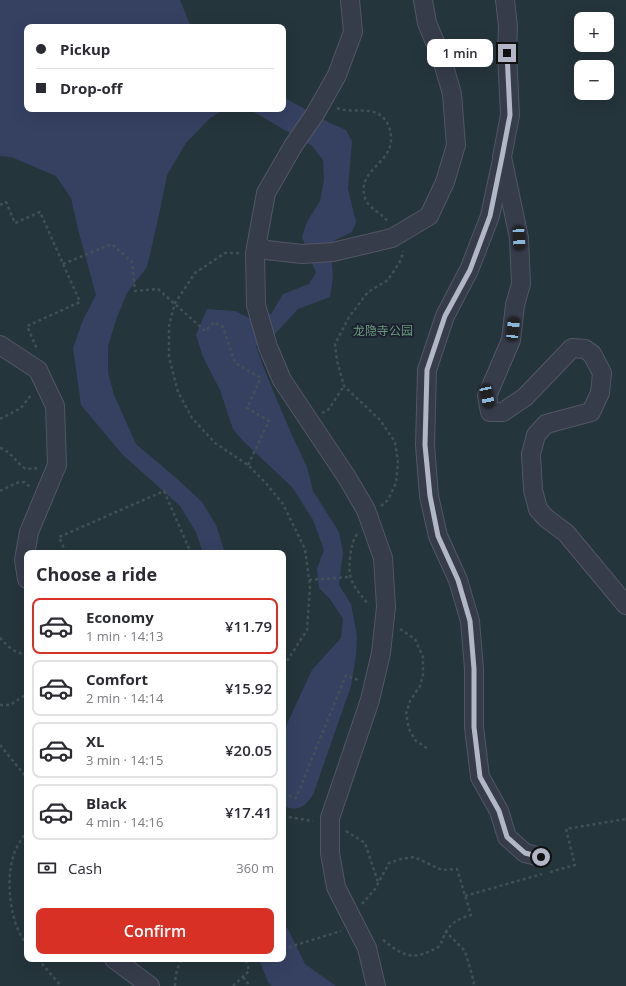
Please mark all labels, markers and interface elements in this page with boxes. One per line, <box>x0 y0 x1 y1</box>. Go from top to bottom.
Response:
map controls <box>574 12 614 100</box>
button: + <box>574 12 614 52</box>
text: Pickup <box>60 39 110 59</box>
callout: 1 min <box>427 39 493 67</box>
text: 1 min <box>442 44 478 62</box>
route end <box>498 44 516 62</box>
button: − <box>574 60 614 100</box>
text: Drop-off <box>60 78 122 98</box>
car <box>512 226 526 250</box>
car <box>506 316 520 342</box>
park label: 龙隐寺公园 <box>353 322 413 339</box>
car <box>479 383 495 409</box>
text: Choose a ride <box>36 562 157 586</box>
text: Economy <box>86 607 154 627</box>
icon: car <box>38 608 74 644</box>
text: ¥11.79 <box>225 616 272 636</box>
text: 1 min · 14:13 <box>86 627 163 645</box>
text: Comfort <box>86 669 148 689</box>
icon: car <box>38 670 74 706</box>
text: ¥15.92 <box>225 678 272 698</box>
text: 2 min · 14:14 <box>86 689 163 707</box>
text: XL <box>86 731 104 751</box>
icon: car <box>38 732 74 768</box>
text: ¥20.05 <box>225 740 272 760</box>
text: 3 min · 14:15 <box>86 751 163 769</box>
text: Black <box>86 793 127 813</box>
icon: car <box>38 794 74 830</box>
text: ¥17.41 <box>225 802 272 822</box>
text: 4 min · 14:16 <box>86 813 163 831</box>
route start <box>532 848 550 866</box>
icon: cash <box>36 857 58 879</box>
text: Cash <box>68 858 102 878</box>
text: 360 m <box>236 859 274 877</box>
button: Confirm <box>36 908 274 954</box>

